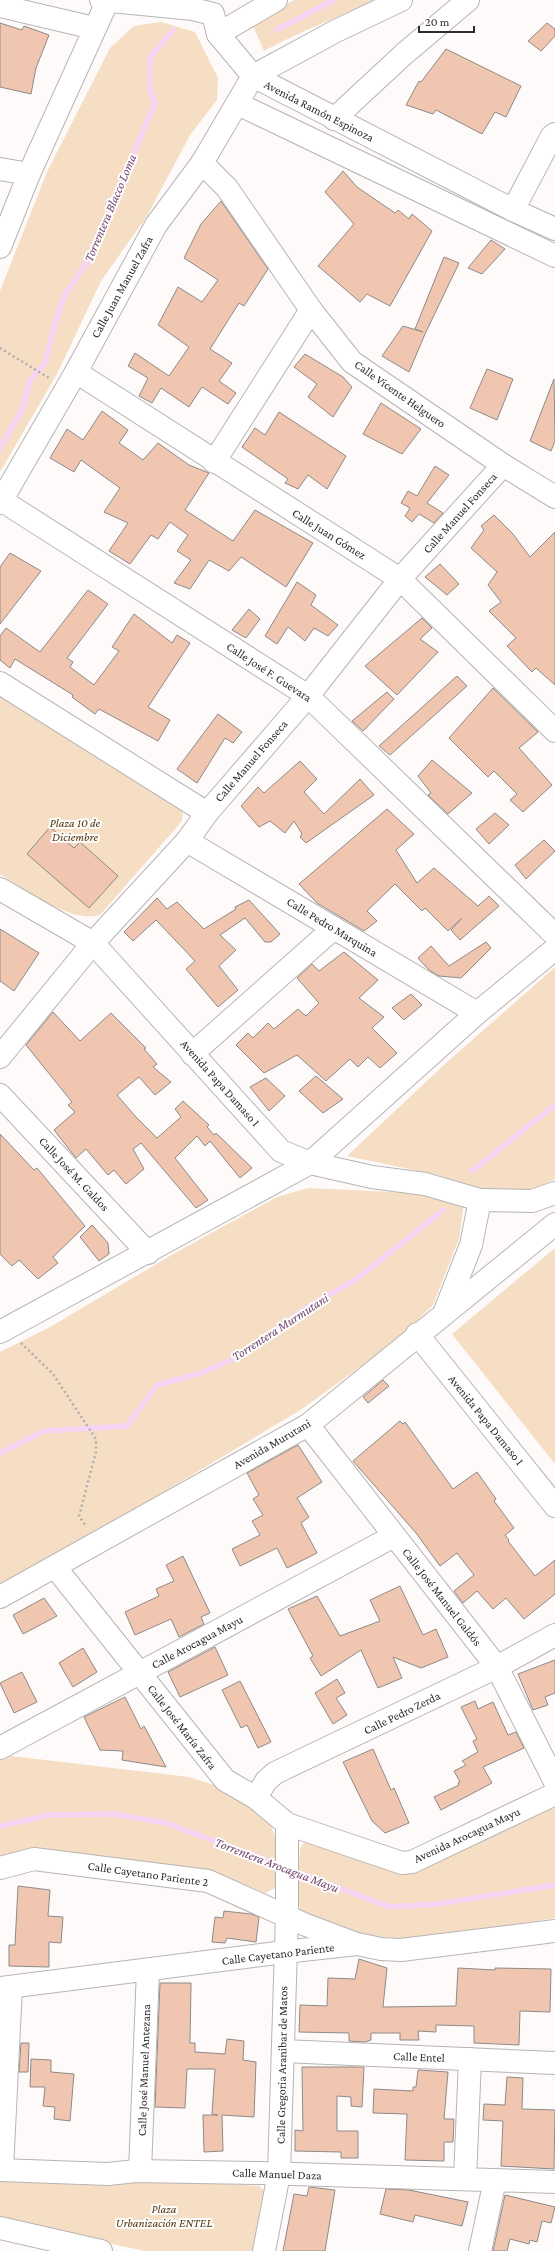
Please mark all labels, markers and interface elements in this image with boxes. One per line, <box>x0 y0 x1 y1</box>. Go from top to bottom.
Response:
scale bar <box>419 8 474 34</box>
text: 20 m <box>425 15 450 29</box>
street label: Avenida Ramón Espinoza <box>262 77 377 145</box>
water label: Torrentera Blacco Loma <box>81 152 139 264</box>
street label: Calle Juan Manuel Zafra <box>88 233 156 340</box>
street label: Calle Vicente Helguero <box>352 357 448 431</box>
street label: Calle Manuel Fonseca <box>420 469 500 556</box>
street label: Calle Juan Gómez <box>290 506 368 562</box>
street label: Calle José F. Guevara <box>224 639 315 705</box>
street label: Calle Manuel Fonseca <box>212 717 291 805</box>
park label: Plaza 10 de Diciembre <box>50 816 101 844</box>
street label: Calle Pedro Marquina <box>284 894 380 960</box>
street label: Avenida Papa Damaso I <box>177 1037 263 1129</box>
street label: Calle José M. Galdos <box>36 1134 112 1214</box>
water label: Torrentera Murmutani <box>229 1290 331 1364</box>
street label: Avenida Papa Damaso I <box>445 1372 527 1468</box>
street label: Avenida Murutani <box>231 1416 313 1472</box>
street label: Calle José Manuel Galdós <box>399 1545 485 1649</box>
street label: Calle Arocagua Mayu <box>149 1612 245 1672</box>
street label: Calle José María Zafra <box>145 1682 220 1773</box>
street label: Calle Pedro Zerda <box>361 1688 443 1738</box>
street label: Avenida Arocagua Mayu <box>412 1804 523 1866</box>
water label: Torrentera Arocagua Mayu <box>213 1834 342 1896</box>
street label: Calle Cayetano Pariente 2 <box>87 1859 209 1889</box>
street label: Calle Cayetano Pariente <box>221 1940 335 1968</box>
street label: Calle Gregoria Aranibar de Matos <box>274 1985 290 2144</box>
street label: Calle José Manuel Antezana <box>135 2003 153 2136</box>
street label: Calle Entel <box>393 2049 445 2065</box>
street label: Calle Manuel Daza <box>232 2165 322 2183</box>
park label: Plaza Urbanización ENTEL <box>116 2202 212 2230</box>

